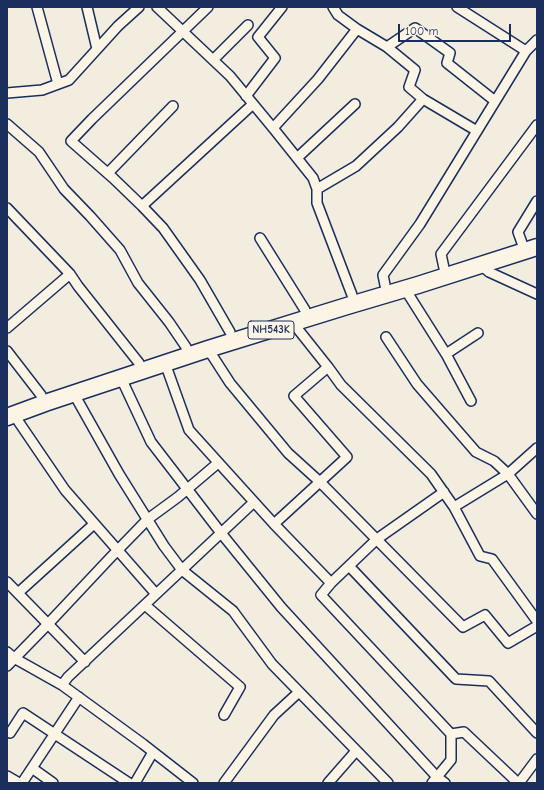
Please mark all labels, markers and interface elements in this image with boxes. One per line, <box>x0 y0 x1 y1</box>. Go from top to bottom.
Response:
scale bar <box>400 16 513 42</box>
text: 100 m <box>405 24 438 38</box>
road number: NH543K <box>248 321 294 339</box>

